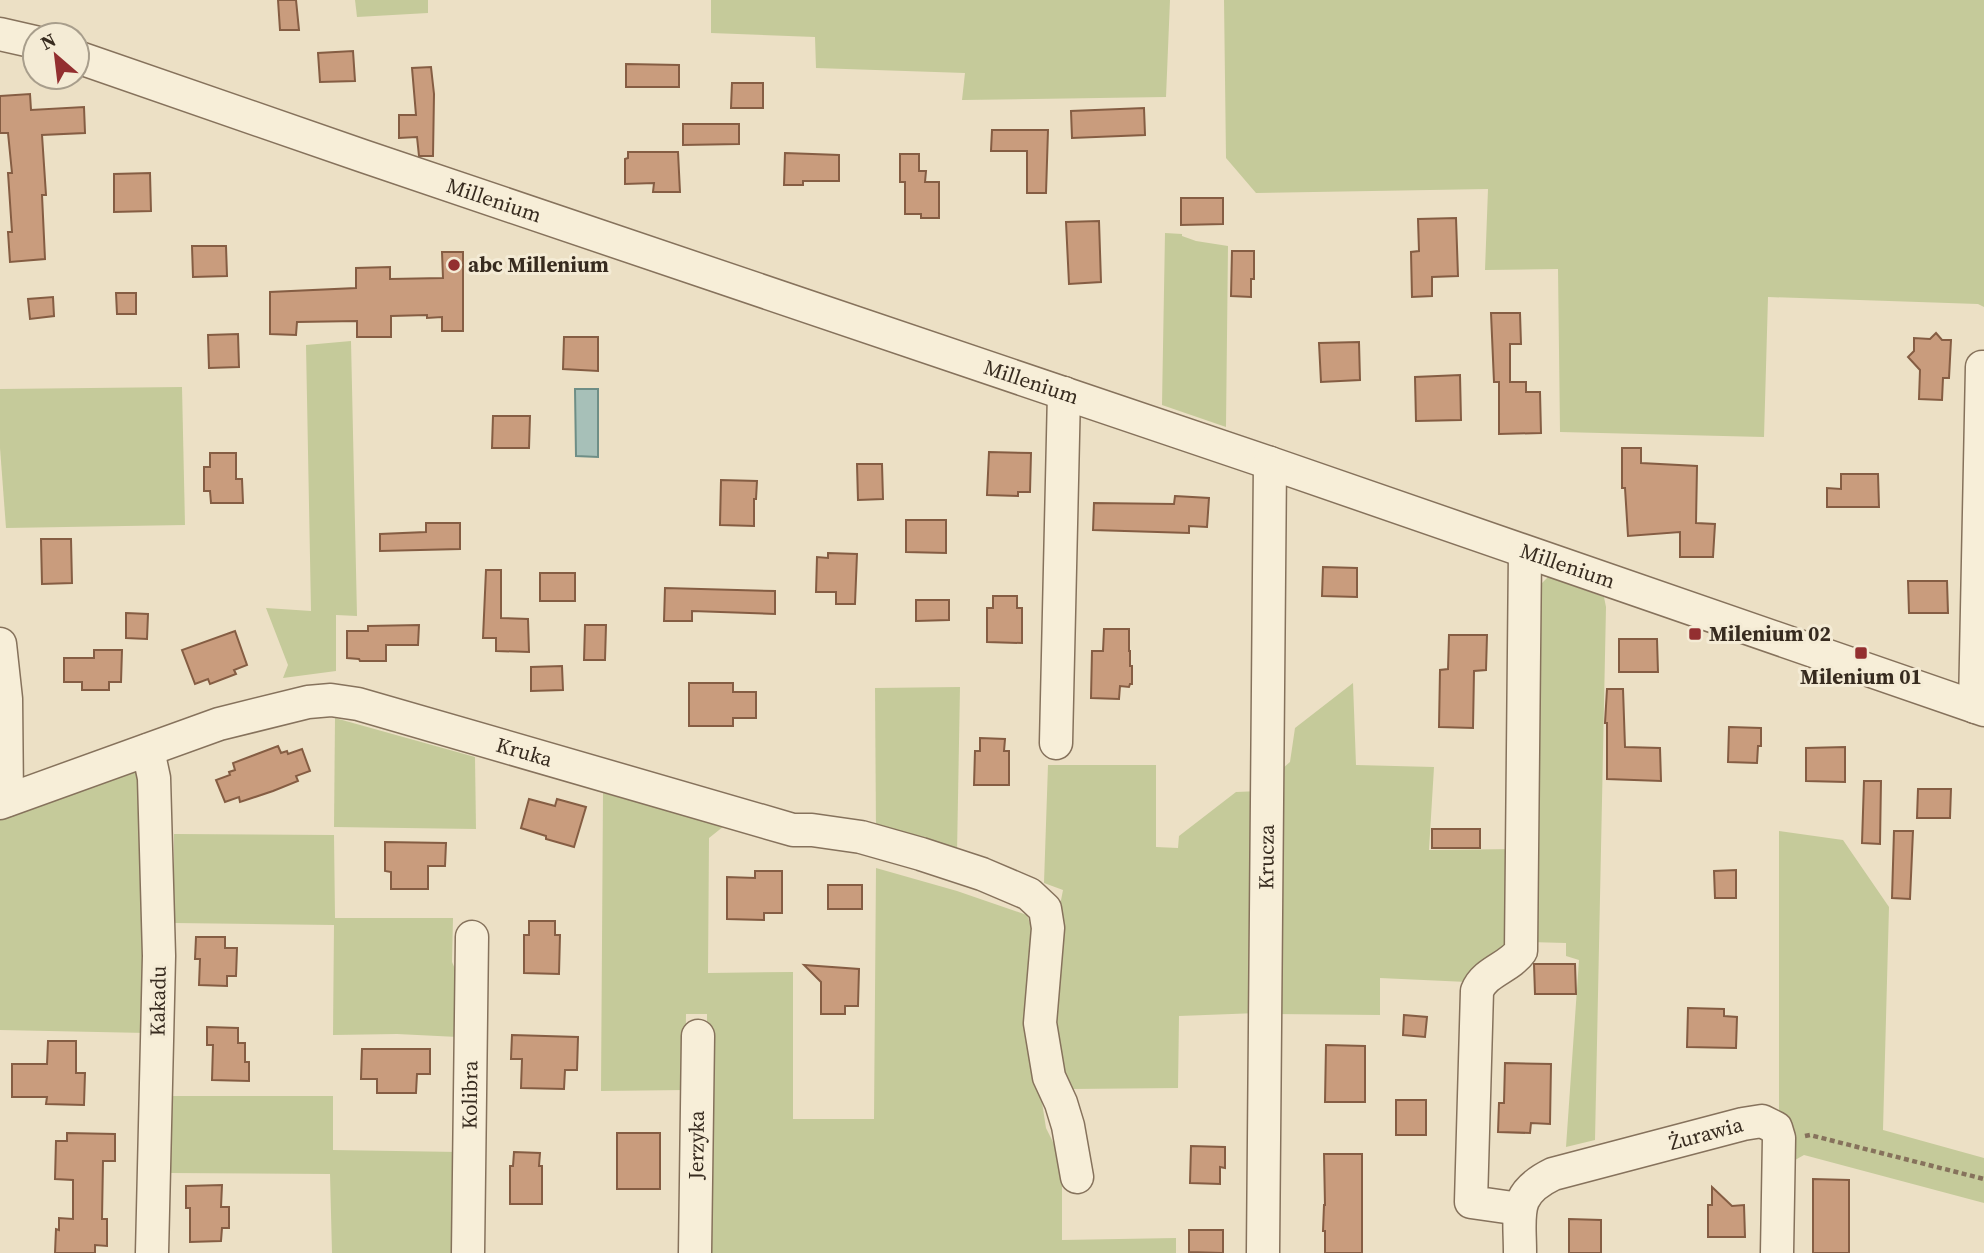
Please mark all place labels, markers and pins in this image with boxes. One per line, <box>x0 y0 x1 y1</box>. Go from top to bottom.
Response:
place label: abc Millenium <box>468 250 609 279</box>
marker: abc Millenium <box>446 257 462 273</box>
place label: Milenium 02 <box>1709 619 1831 648</box>
marker: Milenium 02 <box>1687 626 1703 642</box>
marker: Milenium 01 <box>1853 645 1869 661</box>
place label: Milenium 01 <box>1800 662 1922 691</box>

